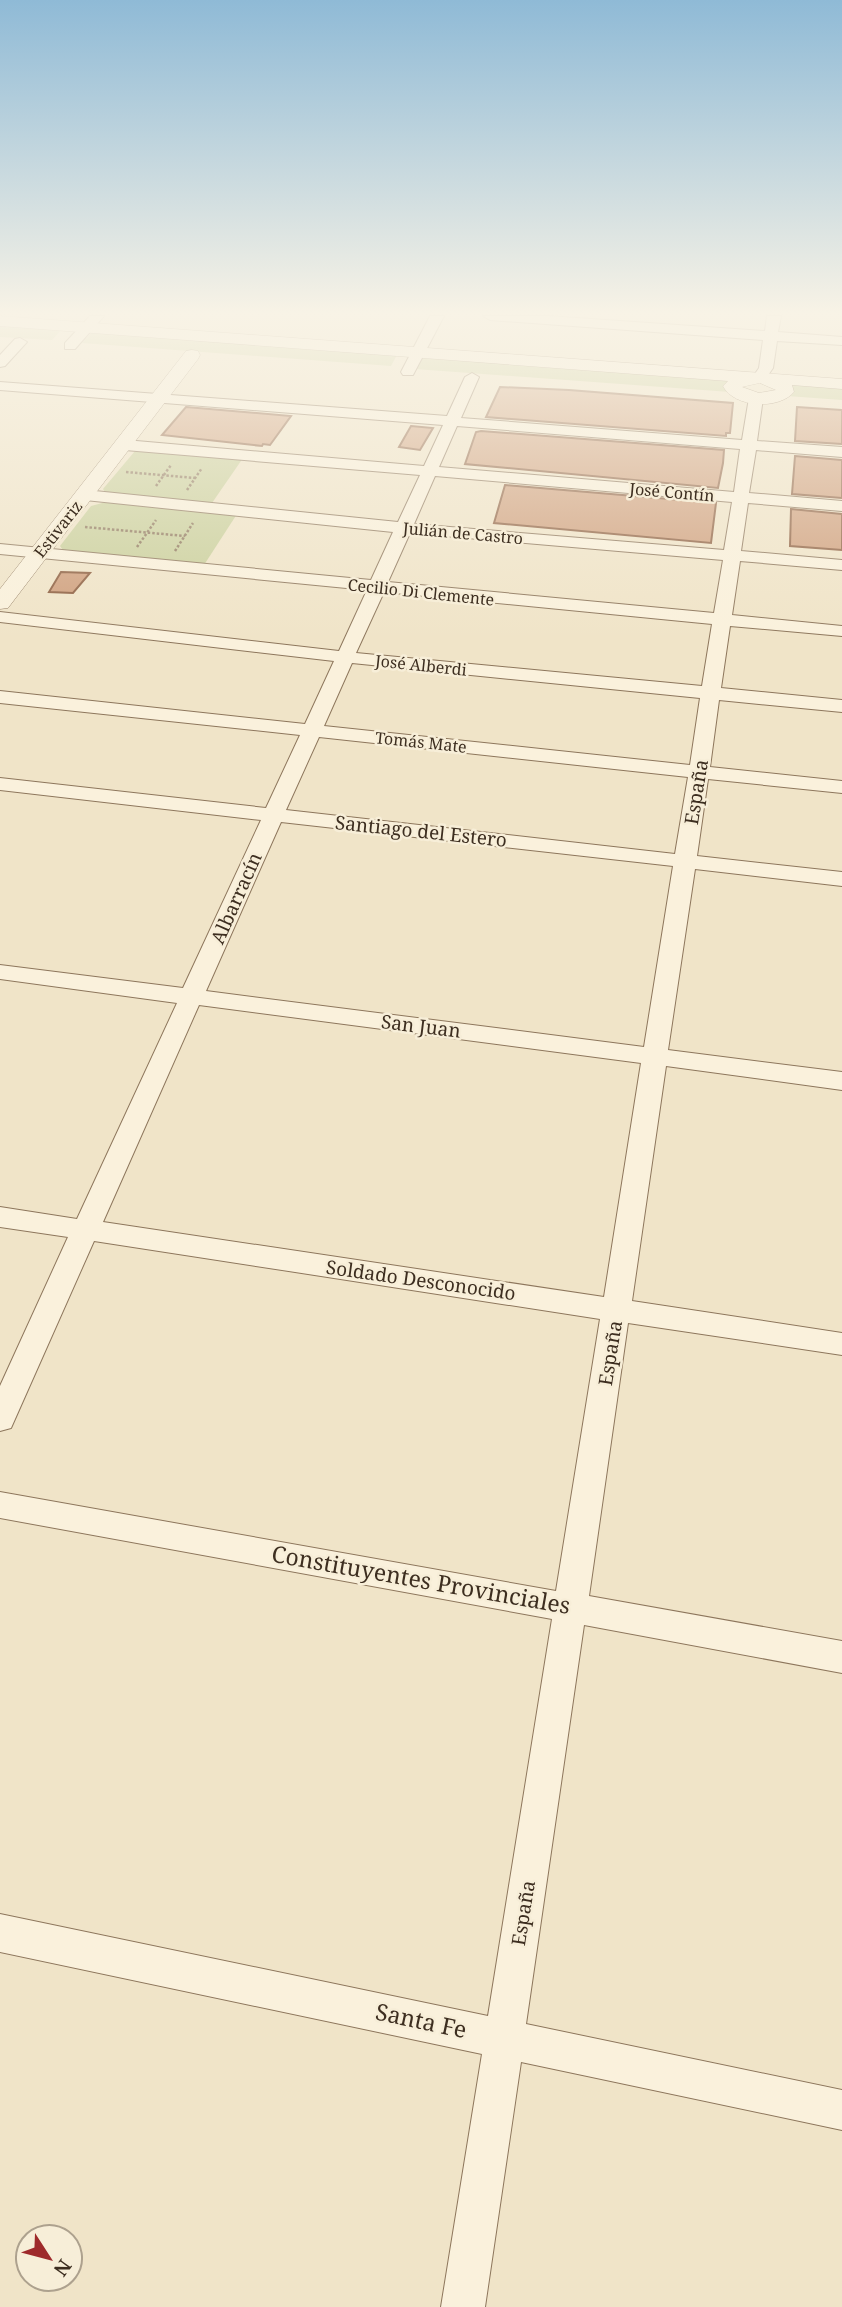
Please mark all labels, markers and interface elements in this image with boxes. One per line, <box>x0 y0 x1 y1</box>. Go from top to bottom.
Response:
street label: José Contín <box>628 477 715 507</box>
street label: Estivariz <box>29 496 87 562</box>
street label: Julián de Castro <box>401 517 524 549</box>
street label: Cecilio Di Clemente <box>347 573 495 611</box>
street label: José Alberdi <box>373 649 468 681</box>
street label: Tomás Mate <box>374 726 468 758</box>
street label: España <box>678 758 714 826</box>
street label: Santiago del Estero <box>334 809 508 853</box>
street label: Albarracín <box>204 848 268 948</box>
street label: San Juan <box>380 1008 462 1044</box>
street label: Soldado Desconocido <box>324 1254 518 1306</box>
street label: España <box>592 1319 628 1387</box>
street label: Constituyentes Provinciales <box>269 1537 573 1621</box>
street label: España <box>505 1879 541 1947</box>
street label: Santa Fe <box>373 1995 470 2045</box>
north arrow <box>14 2223 84 2293</box>
text: N <box>48 2254 78 2282</box>

